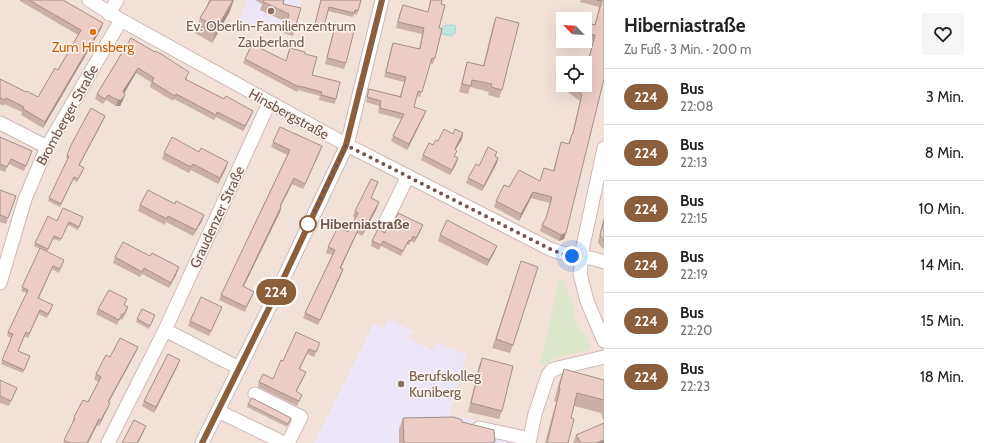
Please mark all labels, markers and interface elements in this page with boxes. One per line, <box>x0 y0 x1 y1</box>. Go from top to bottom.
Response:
marker: Ev. Oberlin-Familienzentrum Zauberland <box>266 6 276 16</box>
north arrow <box>556 12 592 48</box>
map controls <box>556 12 592 92</box>
button: heart <box>922 13 964 55</box>
text: Hiberniastraße <box>624 14 746 37</box>
place label: Ev. Oberlin-Familienzentrum Zauberland <box>186 17 356 51</box>
marker: Zum Hinsberg <box>88 27 98 37</box>
place label: Zum Hinsberg <box>52 38 135 56</box>
text: Zu Fuß · 3 Min. · 200 m <box>624 41 751 57</box>
button: locate <box>556 56 592 92</box>
street label: Bromberger Straße <box>32 61 102 169</box>
text: Bus <box>680 80 704 98</box>
street label: Hinsbergstraße <box>246 84 332 144</box>
text: 224 <box>634 88 658 106</box>
text: 3 Min. <box>926 88 964 106</box>
text: 22:08 <box>680 98 713 114</box>
text: Bus <box>680 136 704 154</box>
text: 224 <box>634 144 658 162</box>
text: 8 Min. <box>925 144 964 162</box>
text: 22:13 <box>680 154 708 170</box>
street label: Graudenzer Straße <box>185 163 249 271</box>
text: Bus <box>680 192 704 210</box>
text: 224 <box>634 200 658 218</box>
text: 10 Min. <box>919 200 964 218</box>
text: 22:15 <box>680 210 708 226</box>
marker: Hiberniastraße <box>299 215 317 233</box>
place label: Hiberniastraße <box>320 215 410 233</box>
your location <box>562 246 582 266</box>
text: Bus <box>680 248 704 266</box>
text: 224 <box>634 256 658 274</box>
text: 14 Min. <box>920 256 964 274</box>
text: 22:19 <box>680 266 708 282</box>
line badge: 224 <box>253 279 299 305</box>
text: 224 <box>264 283 288 301</box>
text: Bus <box>680 304 704 322</box>
text: 224 <box>634 312 658 330</box>
text: 15 Min. <box>921 312 964 330</box>
text: 22:20 <box>680 322 712 338</box>
text: Bus <box>680 360 704 378</box>
place label: Berufskolleg Kuniberg <box>409 367 482 401</box>
text: 224 <box>634 368 658 386</box>
text: 18 Min. <box>920 368 964 386</box>
text: 22:23 <box>680 378 710 394</box>
marker: Berufskolleg Kuniberg <box>396 379 406 389</box>

